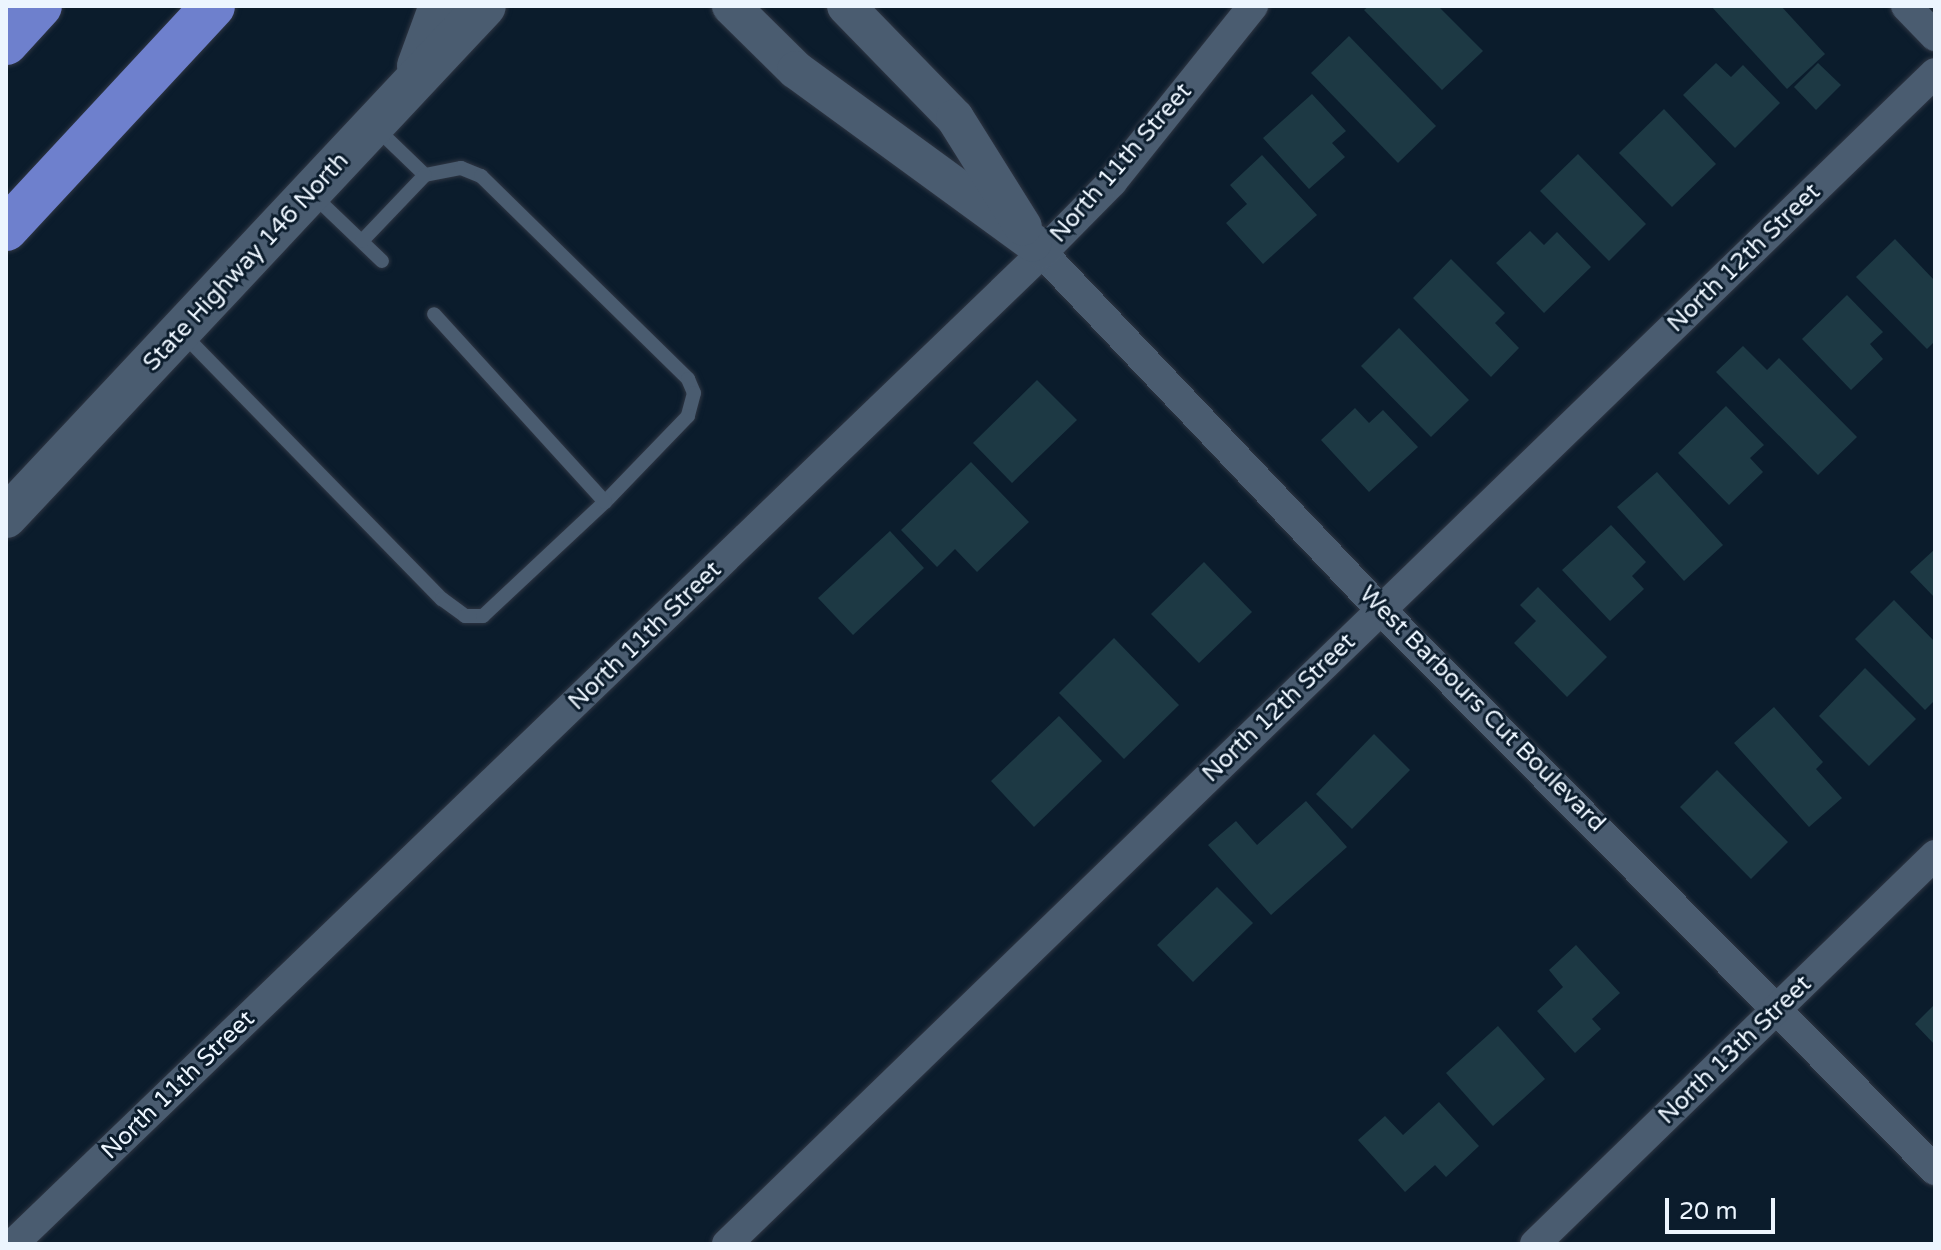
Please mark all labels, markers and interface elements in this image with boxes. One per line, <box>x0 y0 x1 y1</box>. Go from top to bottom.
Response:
street label: North 11th Street <box>1044 78 1198 248</box>
street label: State Highway 146 North <box>137 147 355 377</box>
street label: North 12th Street <box>1662 178 1826 338</box>
street label: North 11th Street <box>563 556 727 716</box>
street label: West Barbours Cut Boulevard <box>1353 580 1611 838</box>
street label: North 12th Street <box>1197 628 1361 788</box>
street label: North 13th Street <box>1653 970 1817 1130</box>
street label: North 11th Street <box>96 1005 260 1165</box>
scale bar <box>1669 1182 1779 1232</box>
text: 20 m <box>1679 1197 1737 1226</box>

